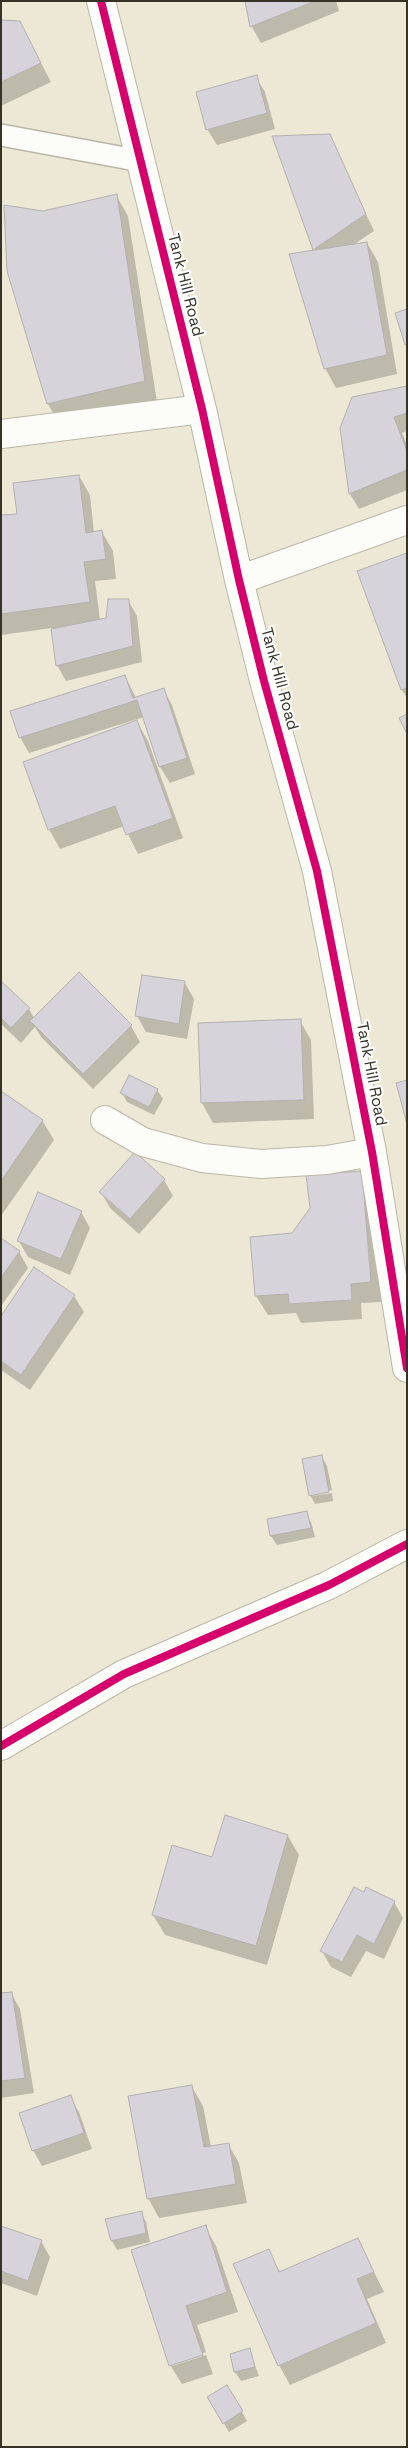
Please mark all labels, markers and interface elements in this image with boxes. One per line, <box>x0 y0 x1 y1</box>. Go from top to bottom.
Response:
street label: Tank Hill Road <box>163 232 207 338</box>
street label: Tank Hill Road <box>256 626 302 732</box>
street label: Tank Hill Road <box>352 1020 390 1128</box>

